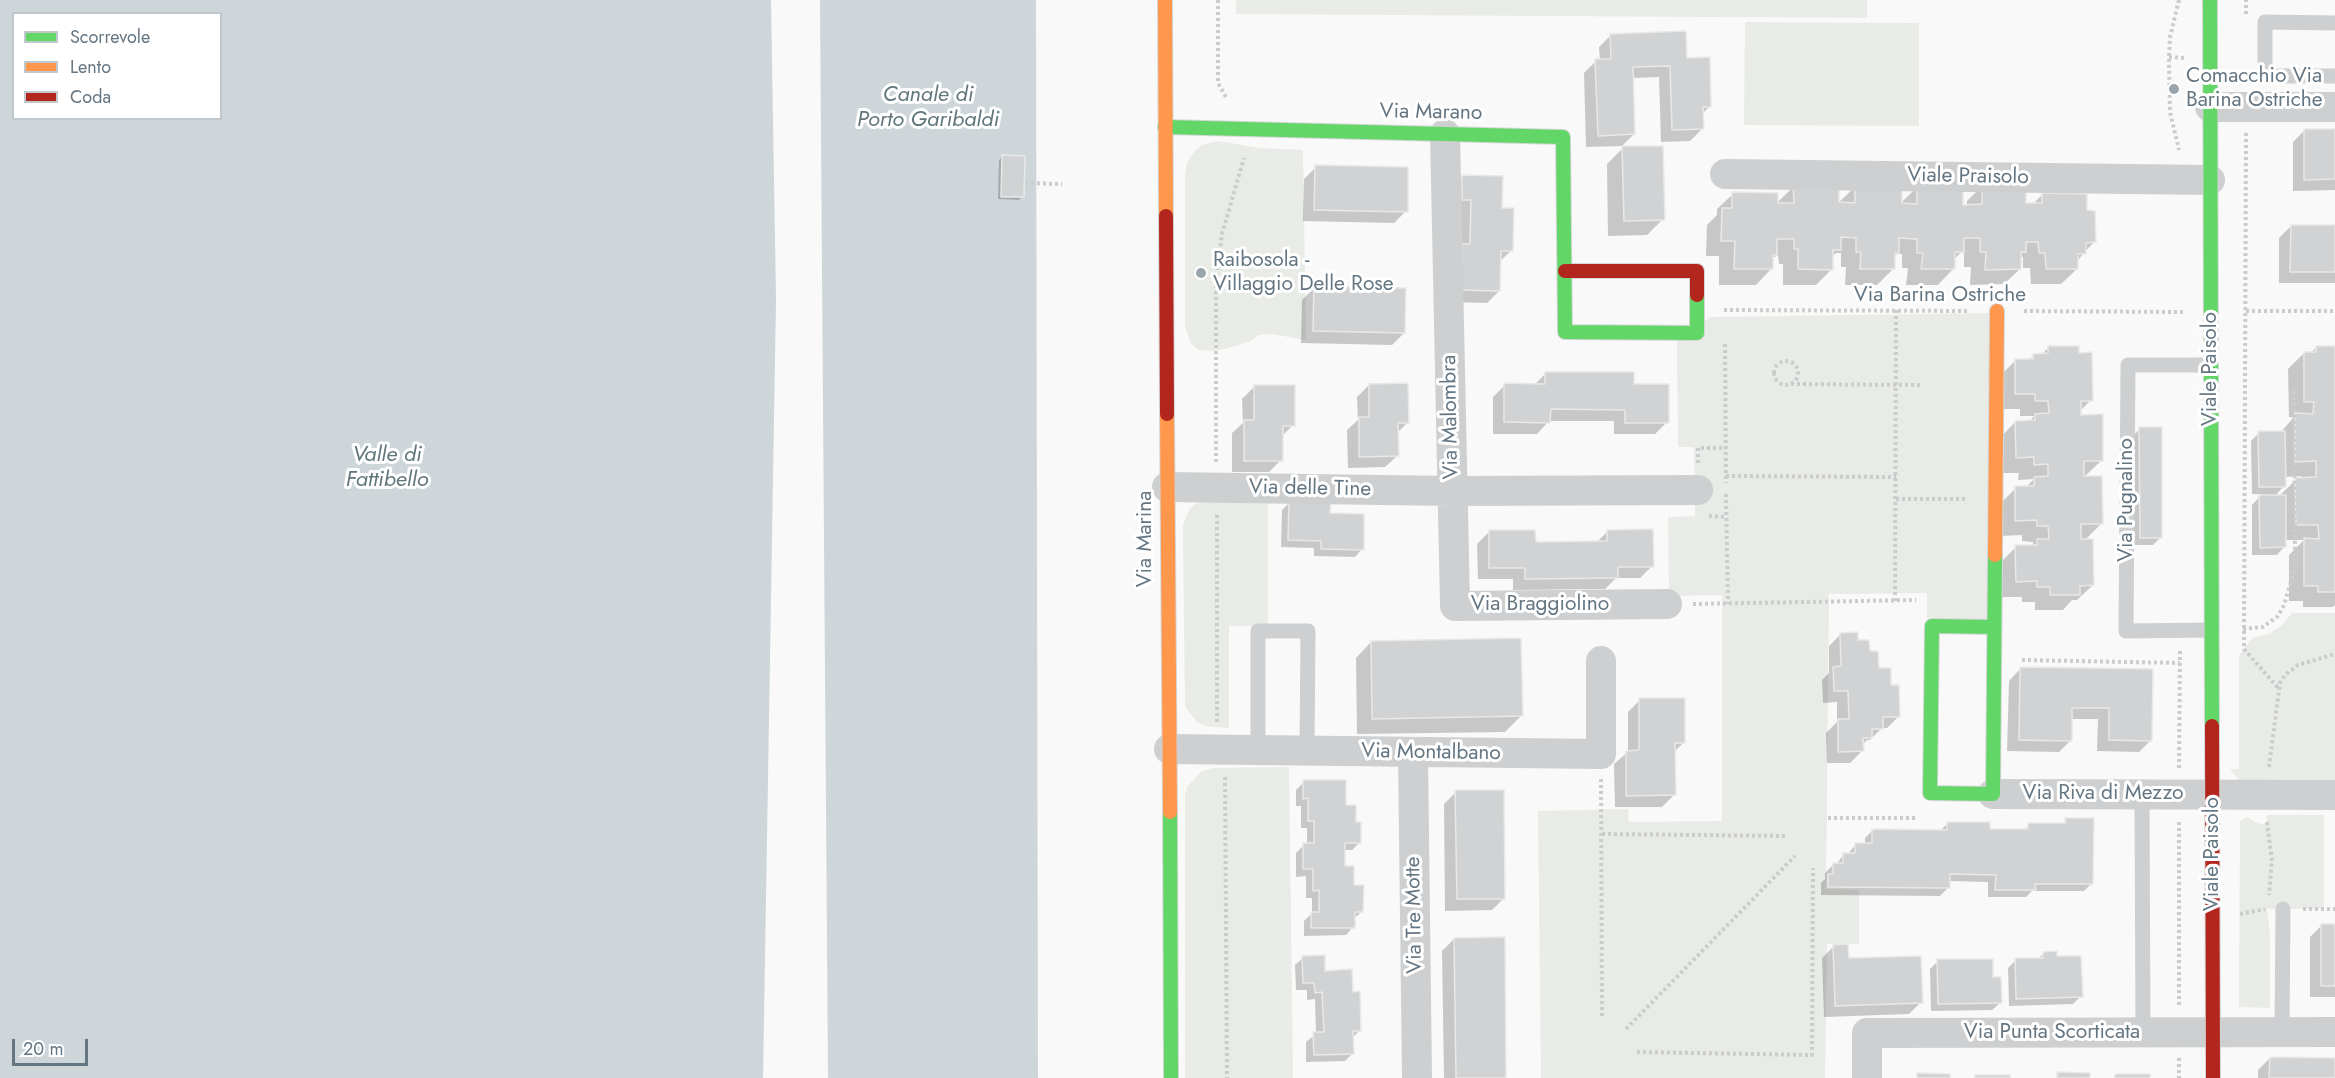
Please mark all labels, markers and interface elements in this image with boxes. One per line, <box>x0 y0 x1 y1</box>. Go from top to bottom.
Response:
legend <box>12 12 222 120</box>
text: Scorrevole <box>70 24 150 50</box>
text: Lento <box>70 54 111 80</box>
place label: Comacchio Via Barina Ostriche <box>2186 64 2323 114</box>
marker: Comacchio Via Barina Ostriche <box>2167 82 2181 96</box>
water label: Canale di Porto Garibaldi <box>857 83 999 134</box>
text: Coda <box>70 84 111 110</box>
street label: Via Marano <box>1379 100 1483 126</box>
street label: Viale Praisolo <box>1907 163 2029 191</box>
place label: Raibosola - Villaggio Delle Rose <box>1213 248 1394 298</box>
marker: Raibosola - Villaggio Delle Rose <box>1194 266 1208 280</box>
street label: Via Barina Ostriche <box>1854 283 2026 309</box>
street label: Viale Paisolo <box>2198 312 2224 426</box>
street label: Via Malombra <box>1437 354 1465 480</box>
street label: Via Pugnalino <box>2114 438 2140 562</box>
water label: Valle di Fattibello <box>346 443 428 494</box>
street label: Via delle Tine <box>1249 475 1371 503</box>
street label: Via Marina <box>1133 491 1159 587</box>
street label: Via Braggiolino <box>1471 592 1609 618</box>
street label: Via Montalbano <box>1361 739 1501 767</box>
street label: Via Riva di Mezzo <box>2023 781 2183 807</box>
street label: Viale Paisolo <box>2200 797 2226 911</box>
street label: Via Tre Motte <box>1401 856 1429 974</box>
street label: Via Punta Scorticata <box>1964 1020 2140 1046</box>
scale bar <box>15 1027 92 1065</box>
text: 20 m <box>23 1036 63 1062</box>

